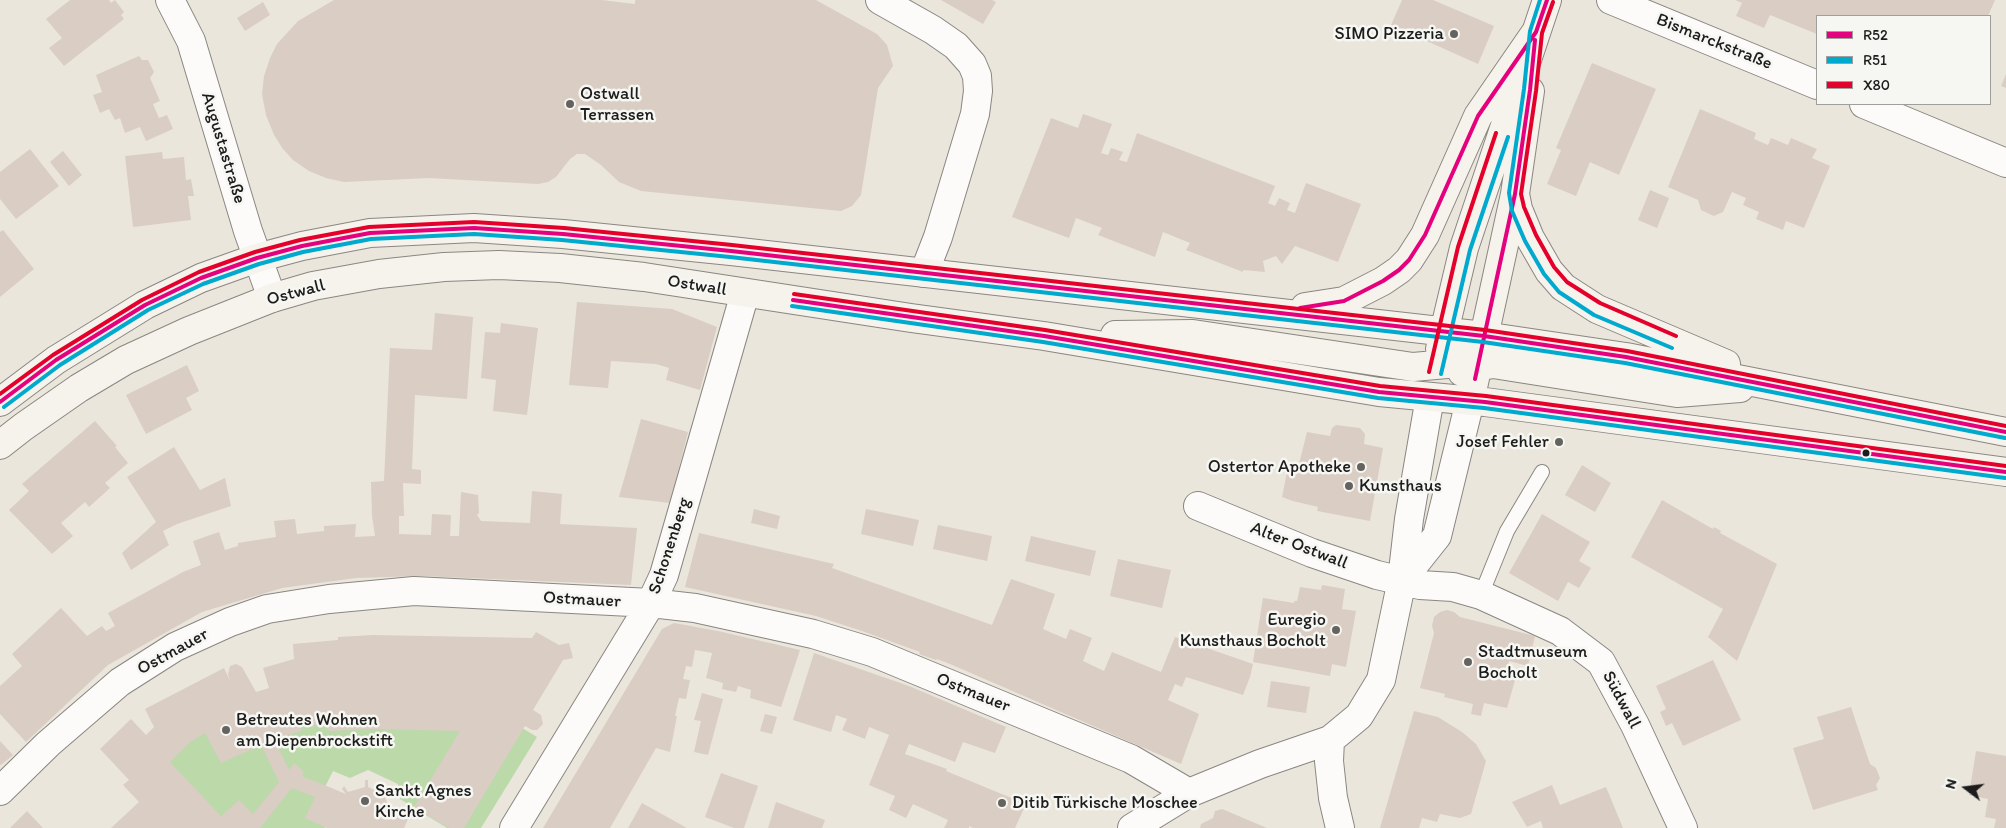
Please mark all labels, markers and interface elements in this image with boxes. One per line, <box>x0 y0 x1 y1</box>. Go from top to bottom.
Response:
street label: Bismarckstraße <box>1653 9 1775 75</box>
legend <box>1816 15 1991 105</box>
place label: SIMO Pizzeria <box>1335 23 1444 45</box>
text: R52 <box>1863 26 1888 44</box>
marker: SIMO Pizzeria <box>1448 28 1460 40</box>
text: R51 <box>1863 51 1887 69</box>
text: X80 <box>1863 76 1890 94</box>
place label: Ostwall Terrassen <box>580 83 654 126</box>
street label: Augustastraße <box>196 90 250 206</box>
marker: Ostwall Terrassen <box>564 98 576 110</box>
street label: Ostwall <box>666 271 728 301</box>
street label: Ostwall <box>264 275 328 311</box>
place label: Josef Fehler <box>1456 431 1549 453</box>
marker: Josef Fehler <box>1553 436 1565 448</box>
unlabelled marker <box>1861 448 1871 458</box>
place label: Ostertor Apotheke <box>1208 456 1351 478</box>
marker: Ostertor Apotheke <box>1355 461 1367 473</box>
place label: Kunsthaus <box>1359 475 1442 497</box>
marker: Kunsthaus <box>1343 480 1355 492</box>
street label: Schonenberg <box>644 495 696 597</box>
street label: Alter Ostwall <box>1247 518 1351 574</box>
street label: Ostmauer <box>543 587 621 613</box>
place label: Euregio Kunsthaus Bocholt <box>1180 609 1326 652</box>
street label: Ostmauer <box>134 624 212 680</box>
marker: Euregio Kunsthaus Bocholt <box>1330 624 1342 636</box>
place label: Stadtmuseum Bocholt <box>1478 641 1587 684</box>
marker: Stadtmuseum Bocholt <box>1462 656 1474 668</box>
street label: Ostmauer <box>933 668 1013 718</box>
street label: Südwall <box>1597 668 1645 732</box>
place label: Betreutes Wohnen am Diepenbrockstift <box>236 709 393 752</box>
marker: Betreutes Wohnen am Diepenbrockstift <box>220 724 232 736</box>
north arrow <box>1941 763 1991 813</box>
text: N <box>1942 777 1960 791</box>
place label: Sankt Agnes Kirche <box>375 780 472 822</box>
place label: Ditib Türkische Moschee <box>1012 792 1198 814</box>
marker: Sankt Agnes Kirche <box>359 795 371 807</box>
marker: Ditib Türkische Moschee <box>996 797 1008 809</box>

